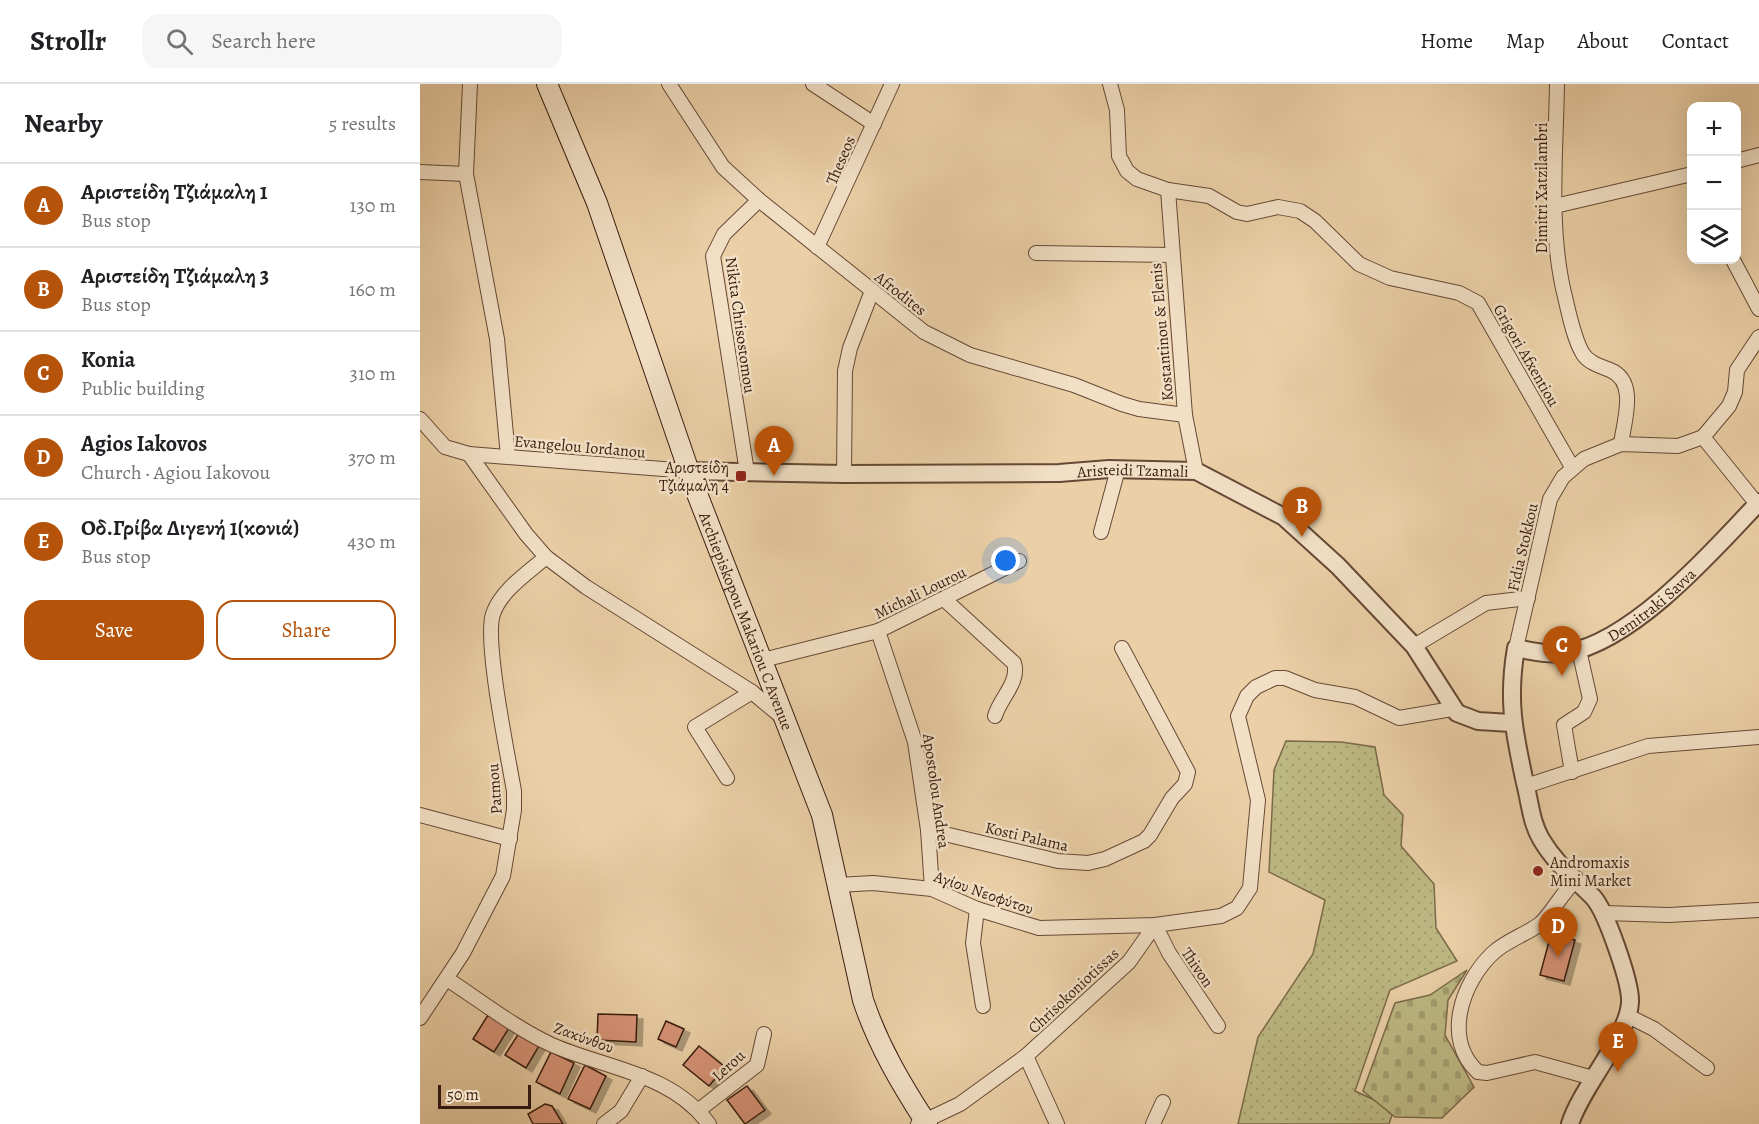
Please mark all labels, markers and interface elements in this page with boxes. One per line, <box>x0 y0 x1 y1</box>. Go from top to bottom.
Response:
search box <box>142 14 562 68</box>
text: Strollr <box>30 22 106 60</box>
icon: search <box>163 25 196 58</box>
text: Search here <box>211 26 316 56</box>
text: Home <box>1420 27 1473 55</box>
text: Map <box>1506 27 1544 55</box>
text: About <box>1577 27 1629 55</box>
text: Contact <box>1662 27 1729 55</box>
map controls <box>1687 102 1741 264</box>
button: + <box>1687 102 1741 156</box>
text: Nearby <box>24 106 103 141</box>
text: 5 results <box>329 110 396 137</box>
street label: Dimitri Xatzilambri <box>1531 122 1553 254</box>
street label: Theseos <box>821 133 861 188</box>
button: − <box>1687 156 1741 210</box>
text: Αριστείδη Τζιάμαλη 1 <box>81 177 268 207</box>
text: A <box>37 192 50 219</box>
text: 130 m <box>350 192 396 219</box>
text: Bus stop <box>81 207 151 234</box>
button: layers <box>1687 210 1741 264</box>
street label: Nikita Chrisostomou <box>720 256 761 395</box>
text: Αριστείδη Τζιάμαλη 3 <box>81 261 269 291</box>
street label: Kostantinou & Elenis <box>1145 262 1179 402</box>
street label: Afrodites <box>869 266 931 321</box>
text: B <box>37 276 50 303</box>
text: 160 m <box>349 276 396 303</box>
text: Bus stop <box>81 291 151 318</box>
street label: Grigori Afxentiou <box>1488 300 1565 411</box>
text: Konia <box>81 345 135 375</box>
text: C <box>37 360 50 387</box>
text: 310 m <box>350 360 396 387</box>
text: Public building <box>81 375 205 402</box>
pin: A <box>754 426 794 476</box>
text: Agios Iakovos <box>81 429 207 459</box>
street label: Evangelou Iordanou <box>513 430 647 464</box>
text: D <box>37 444 50 471</box>
text: 370 m <box>348 444 396 471</box>
place label: Αριστείδη Τζιάμαλη 4 <box>659 457 729 497</box>
text: Church · Agiou Iakovou <box>81 459 270 486</box>
street label: Aristeidi Tzamali <box>1075 459 1189 484</box>
marker: Αριστείδη Τζιάμαλη 4 <box>734 469 748 483</box>
pin: B <box>1282 488 1322 537</box>
street label: Fidia Stokkou <box>1502 501 1544 594</box>
street label: Archiepiskopou Makariou C Avenue <box>693 508 798 734</box>
text: Οδ.Γρίβα Διγενή 1(κονιά) <box>81 513 299 543</box>
text: E <box>38 528 49 555</box>
text: 430 m <box>347 528 396 555</box>
text: Bus stop <box>81 543 151 570</box>
your location <box>991 546 1020 575</box>
street label: Michali Lourou <box>871 561 970 625</box>
street label: Demitraki Savva <box>1603 563 1702 647</box>
button: Save <box>24 600 204 660</box>
button: Share <box>216 600 396 660</box>
pin: C <box>1542 626 1582 676</box>
street label: Apostolou Andrea <box>917 731 955 851</box>
street label: Patmou <box>482 762 508 815</box>
street label: Kosti Palama <box>983 817 1071 857</box>
place label: Andromaxis Mini Market <box>1549 852 1631 892</box>
marker: Andromaxis Mini Market <box>1531 864 1545 878</box>
street label: Αγίου Νεοφύτου <box>930 865 1036 920</box>
pin: D <box>1538 908 1578 957</box>
street label: Chrisokoniotissas <box>1023 943 1124 1039</box>
street label: Thivon <box>1176 943 1219 992</box>
street label: Ζακύνθου <box>551 1017 617 1059</box>
pin: E <box>1598 1022 1638 1072</box>
street label: Lerou <box>707 1045 750 1087</box>
scale bar <box>438 1082 531 1110</box>
text: 50 m <box>447 1084 479 1106</box>

